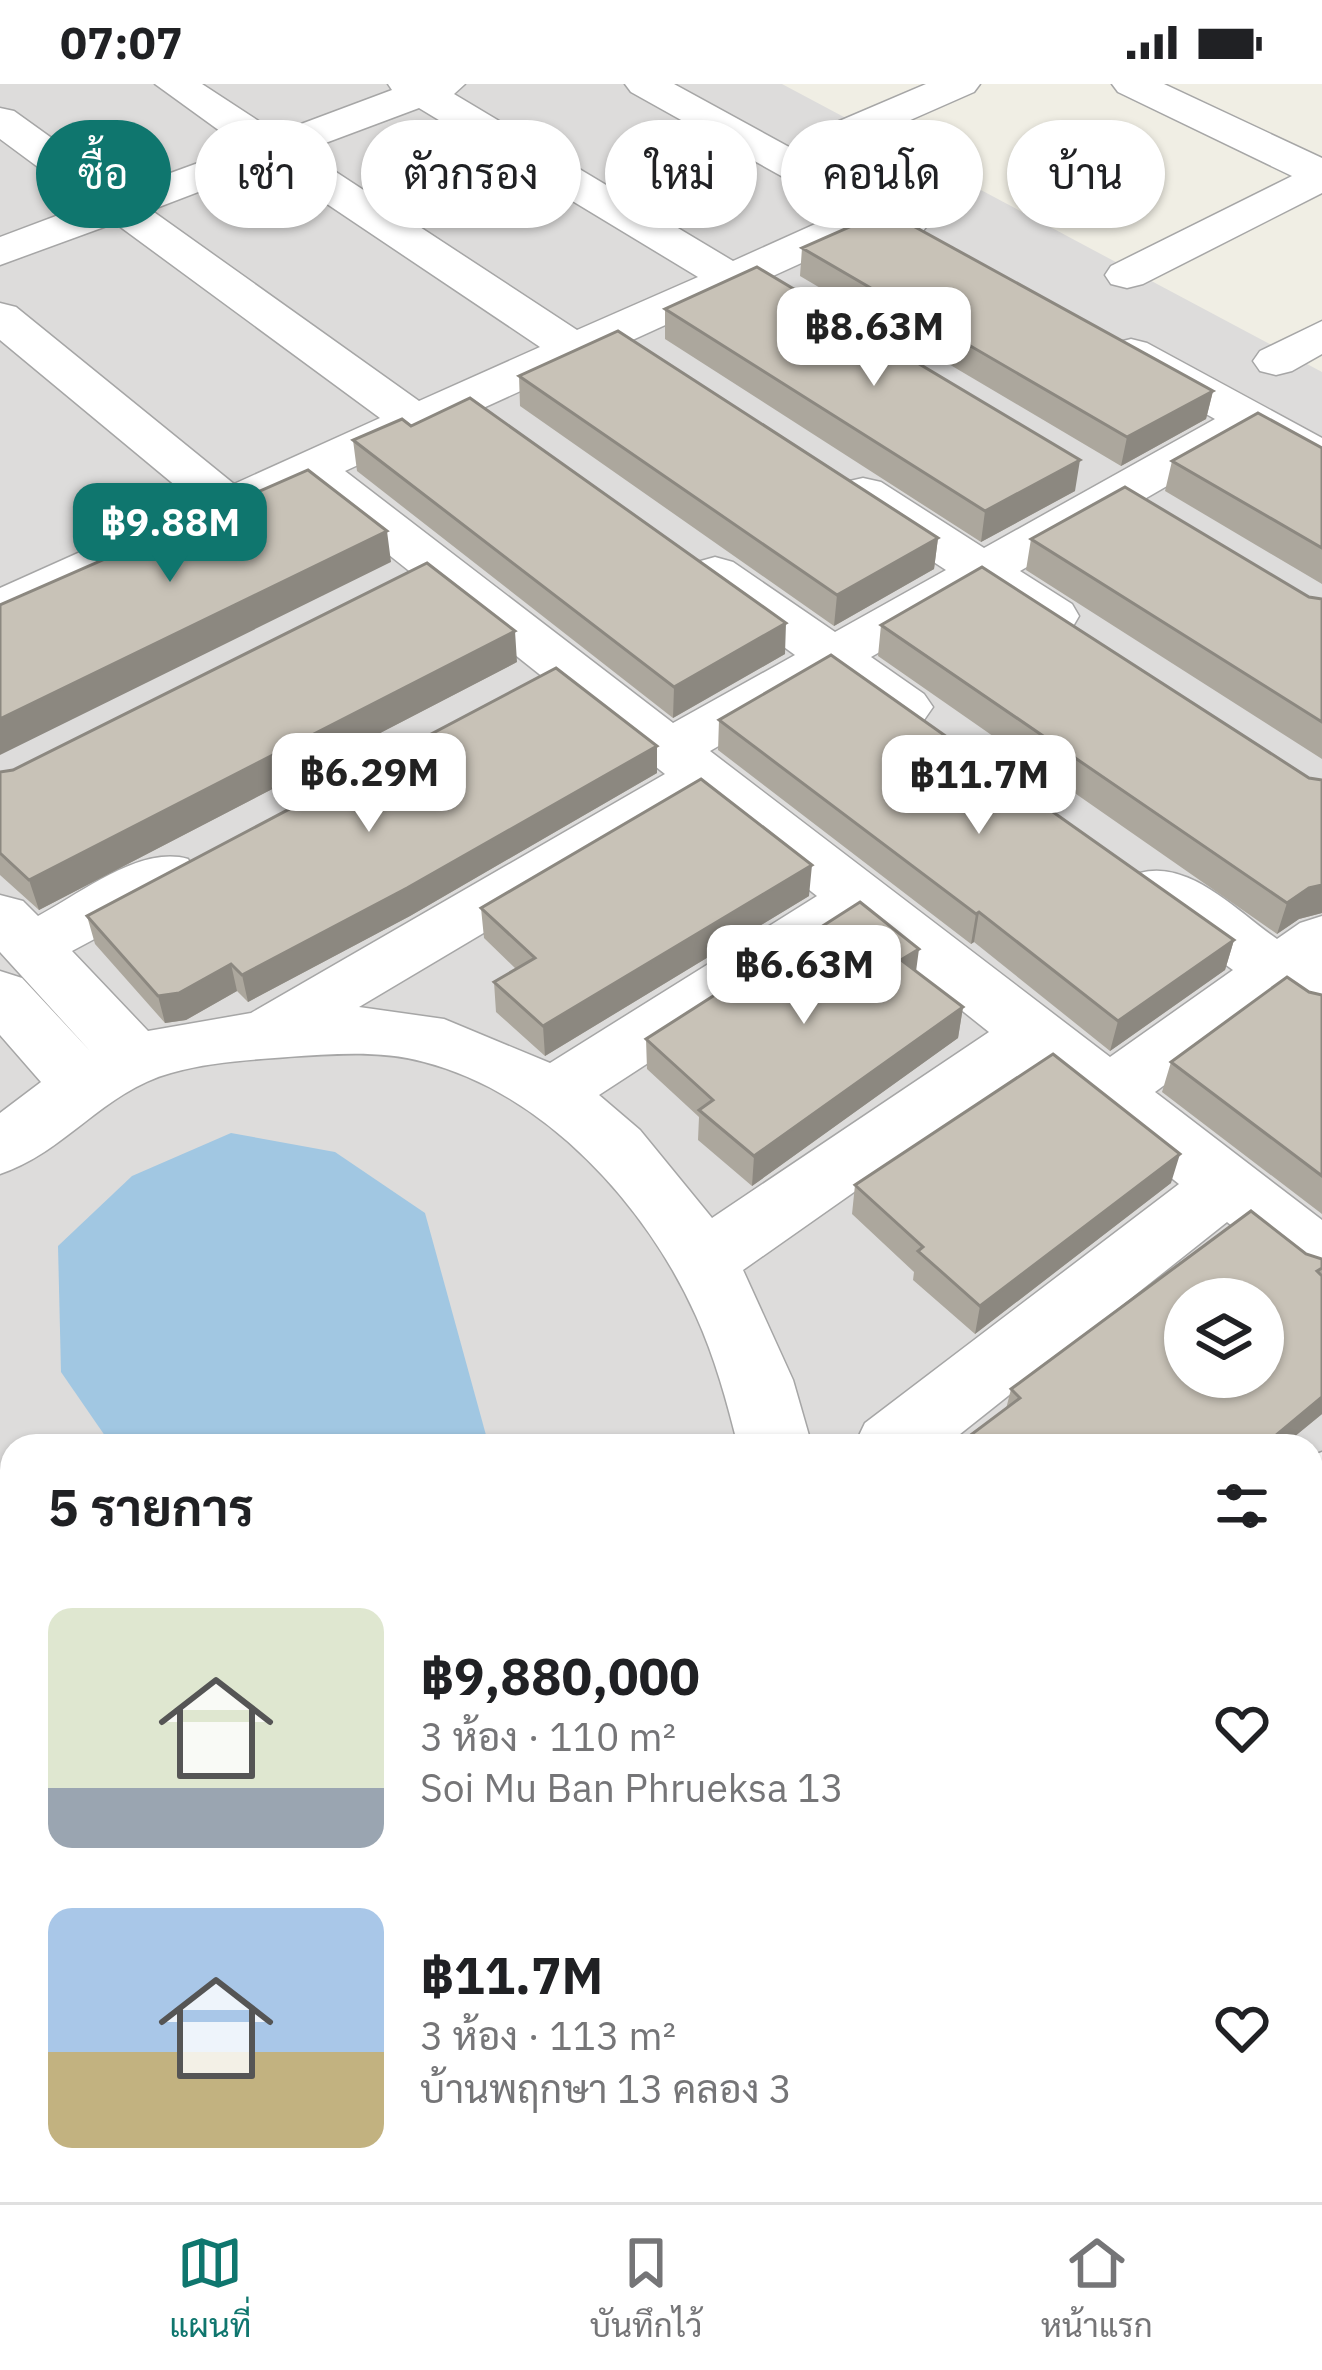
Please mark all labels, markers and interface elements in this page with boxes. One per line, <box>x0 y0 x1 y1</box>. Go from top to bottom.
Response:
text: 07:07 <box>60 13 183 71</box>
chip: ซื้อ <box>36 120 171 228</box>
chip: เช่า <box>195 120 337 228</box>
chip: ตัวกรอง <box>361 120 581 228</box>
chip: ใหม่ <box>605 120 757 228</box>
chip: คอนโด <box>781 120 983 228</box>
chip: บ้าน <box>1007 120 1165 228</box>
pin: ฿8.63M <box>776 287 972 389</box>
text: ฿8.63M <box>804 300 944 351</box>
pin: ฿9.88M <box>72 483 268 585</box>
text: ฿9.88M <box>100 496 240 547</box>
pin: ฿6.29M <box>271 733 467 835</box>
pin: ฿11.7M <box>881 735 1077 837</box>
text: ฿6.29M <box>299 746 439 797</box>
text: ฿11.7M <box>909 748 1049 799</box>
pin: ฿6.63M <box>706 925 902 1027</box>
text: ฿6.63M <box>734 938 874 989</box>
map controls <box>1164 1278 1284 1398</box>
button: layers <box>1164 1278 1284 1398</box>
icon: filters <box>1209 1473 1275 1539</box>
text: 5 รายการ <box>48 1474 254 1540</box>
text: ฿9,880,000 <box>420 1643 700 1709</box>
icon: home <box>144 1656 288 1800</box>
icon: heart <box>1209 1695 1275 1761</box>
text: 3 ห้อง · 110 m² <box>420 1711 676 1762</box>
text: Soi Mu Ban Phrueksa 13 <box>420 1762 844 1813</box>
text: ฿11.7M <box>420 1942 603 2008</box>
icon: home <box>144 1956 288 2100</box>
icon: heart <box>1209 1995 1275 2061</box>
text: 3 ห้อง · 113 m² <box>420 2010 676 2061</box>
text: บ้านพฤกษา 13 คลอง 3 <box>420 2063 792 2114</box>
tab: แผนที่ <box>169 2230 251 2346</box>
tab: บันทึกไว้ <box>590 2230 702 2346</box>
tab: หน้าแรก <box>1041 2230 1153 2346</box>

